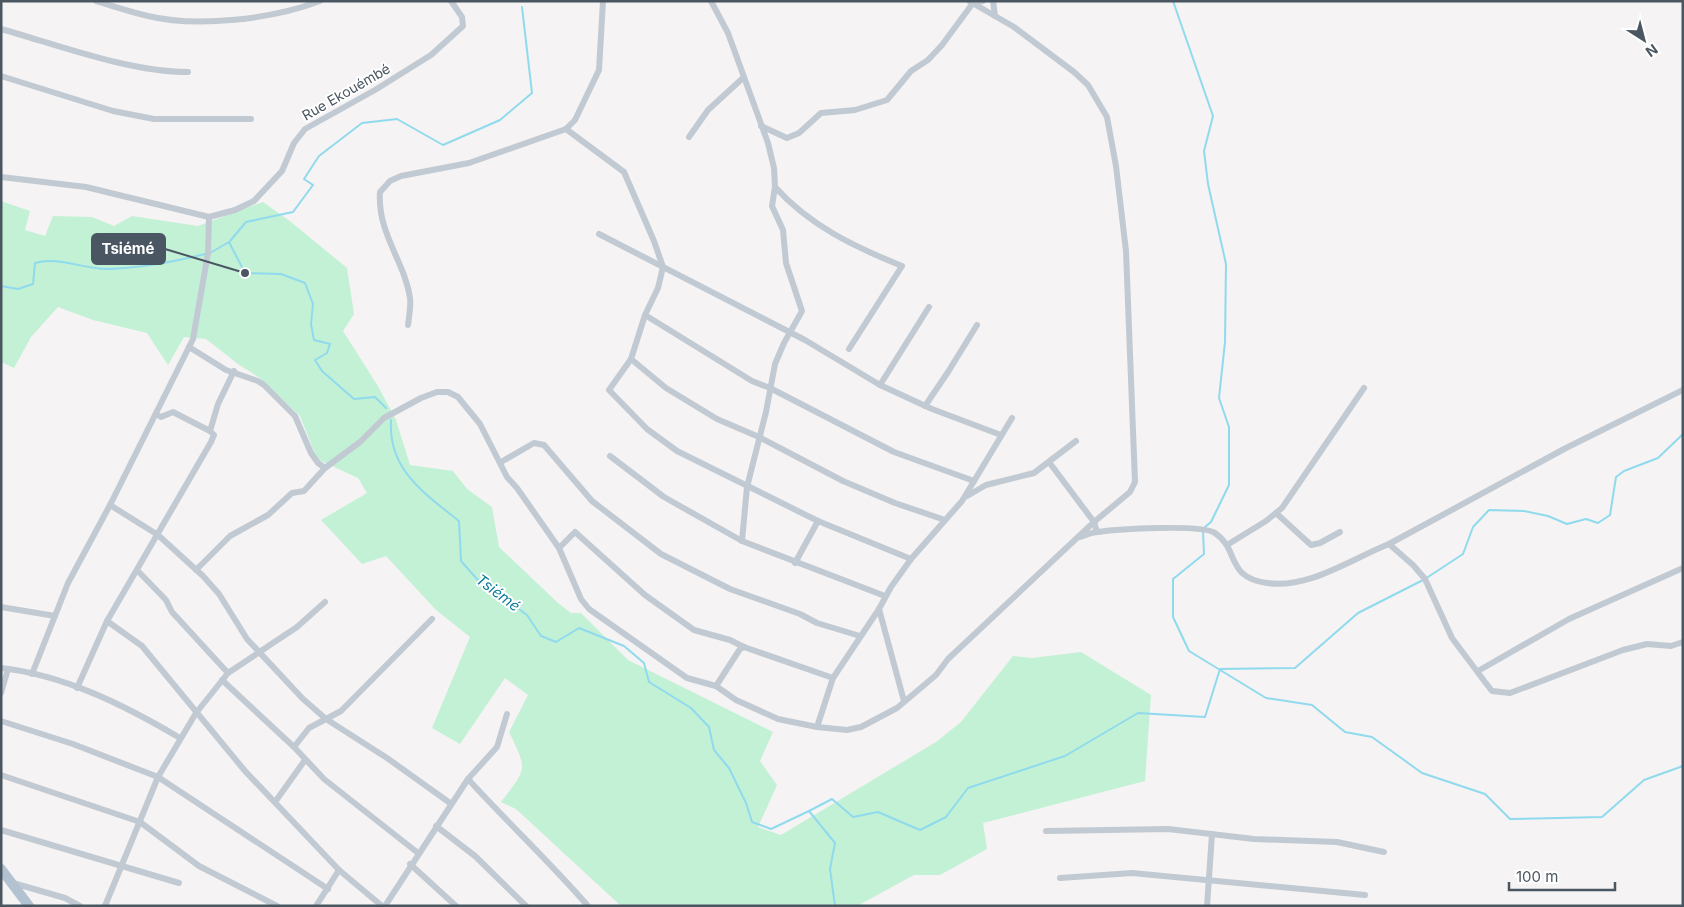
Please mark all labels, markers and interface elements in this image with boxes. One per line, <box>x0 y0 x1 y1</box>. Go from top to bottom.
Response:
north arrow <box>1619 15 1669 65</box>
text: N <box>1643 41 1661 61</box>
street label: Rue Ekouémbé <box>299 59 393 124</box>
callout: Tsiémé <box>92 234 165 264</box>
text: Tsiémé <box>102 239 155 258</box>
water label: Tsiémé <box>472 570 524 615</box>
scale bar <box>1509 860 1615 892</box>
text: 100 m <box>1516 867 1558 886</box>

